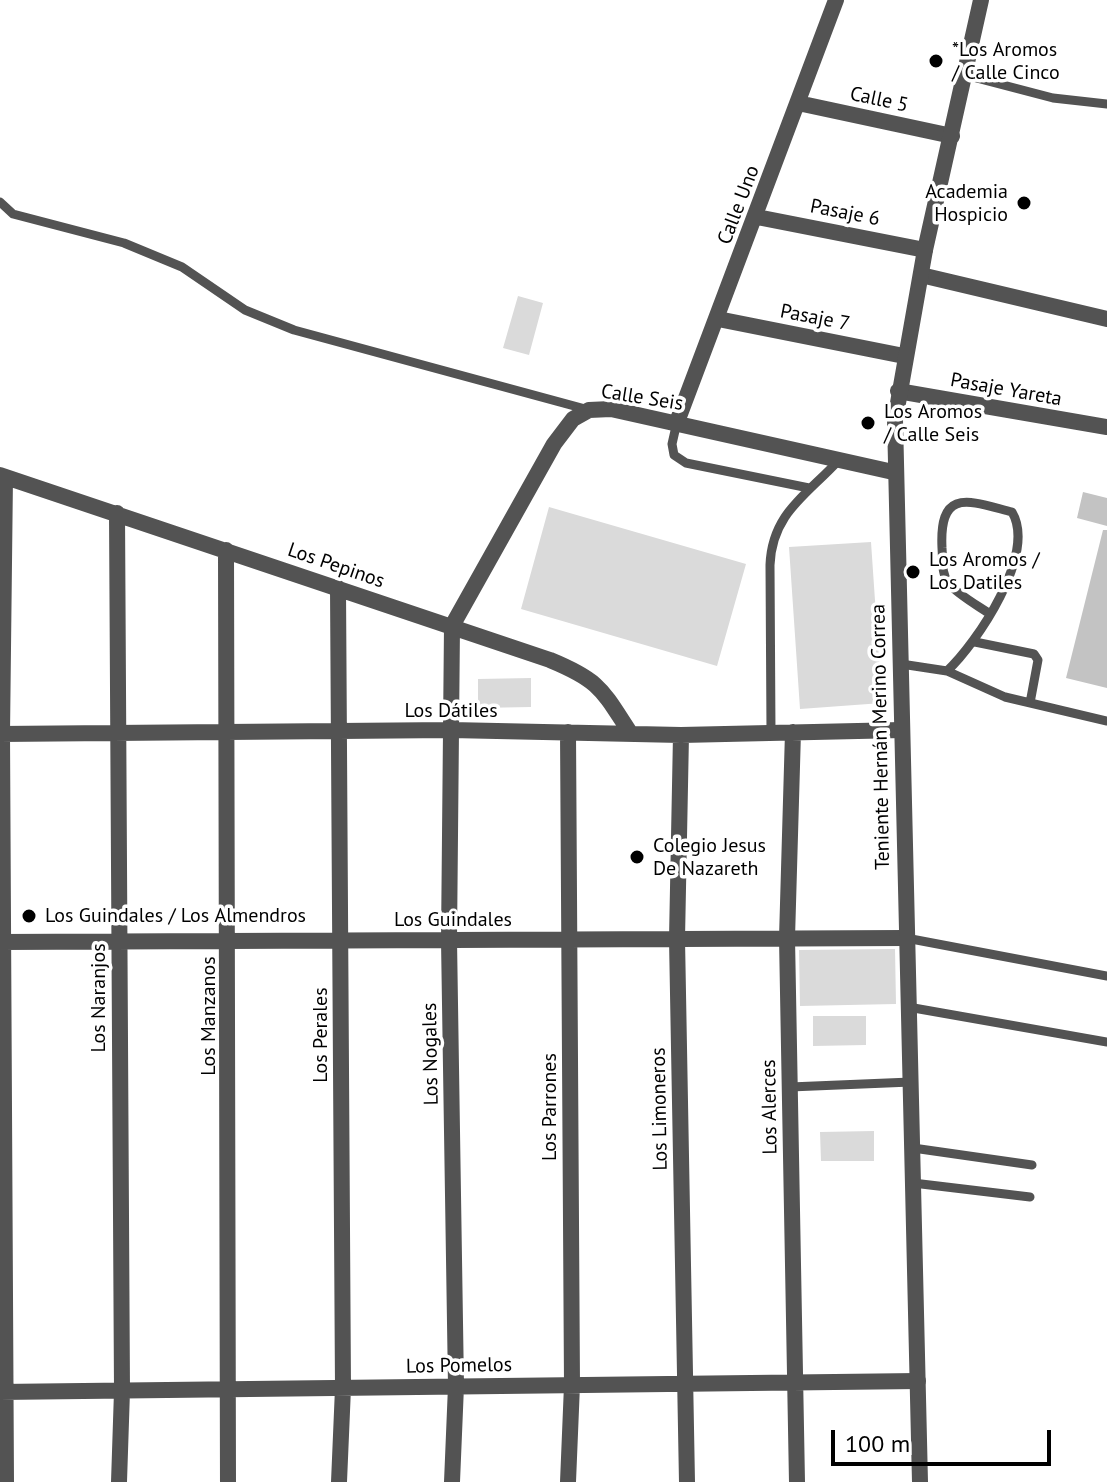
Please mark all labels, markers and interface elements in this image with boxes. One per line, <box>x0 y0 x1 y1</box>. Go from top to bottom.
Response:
place label: *Los Aromos / Calle Cinco <box>952 38 1060 85</box>
marker: *Los Aromos / Calle Cinco <box>927 52 945 70</box>
street label: Calle 5 <box>848 82 910 118</box>
street label: Calle Uno <box>713 162 765 248</box>
place label: Academia Hospicio <box>925 180 1008 227</box>
street label: Pasaje 6 <box>808 194 882 232</box>
marker: Academia Hospicio <box>1015 194 1033 212</box>
street label: Pasaje 7 <box>778 299 852 337</box>
street label: Pasaje Yareta <box>948 368 1064 412</box>
street label: Calle Seis <box>599 380 685 416</box>
place label: Los Aromos / Calle Seis <box>884 400 982 447</box>
marker: Los Aromos / Calle Seis <box>859 414 877 432</box>
street label: Los Pepinos <box>285 538 387 594</box>
place label: Los Aromos / Los Datiles <box>929 548 1040 595</box>
marker: Los Aromos / Los Datiles <box>904 563 922 581</box>
street label: Teniente Hernán Merino Correa <box>867 604 895 870</box>
street label: Los Dátiles <box>404 699 498 723</box>
place label: Colegio Jesus De Nazareth <box>653 834 766 881</box>
marker: Colegio Jesus De Nazareth <box>628 848 646 866</box>
place label: Los Guindales / Los Almendros <box>45 904 306 928</box>
marker: Los Guindales / Los Almendros <box>20 907 38 925</box>
street label: Los Guindales <box>394 908 512 932</box>
street label: Los Naranjos <box>87 943 111 1053</box>
street label: Los Manzanos <box>197 956 221 1076</box>
street label: Los Perales <box>309 987 333 1083</box>
street label: Los Nogales <box>418 1002 444 1106</box>
street label: Los Limoneros <box>647 1047 673 1171</box>
street label: Los Parrones <box>538 1053 562 1161</box>
street label: Los Alerces <box>757 1059 783 1155</box>
street label: Los Pomelos <box>406 1353 512 1379</box>
scale bar <box>835 1414 1055 1464</box>
text: 100 m <box>845 1428 910 1459</box>

